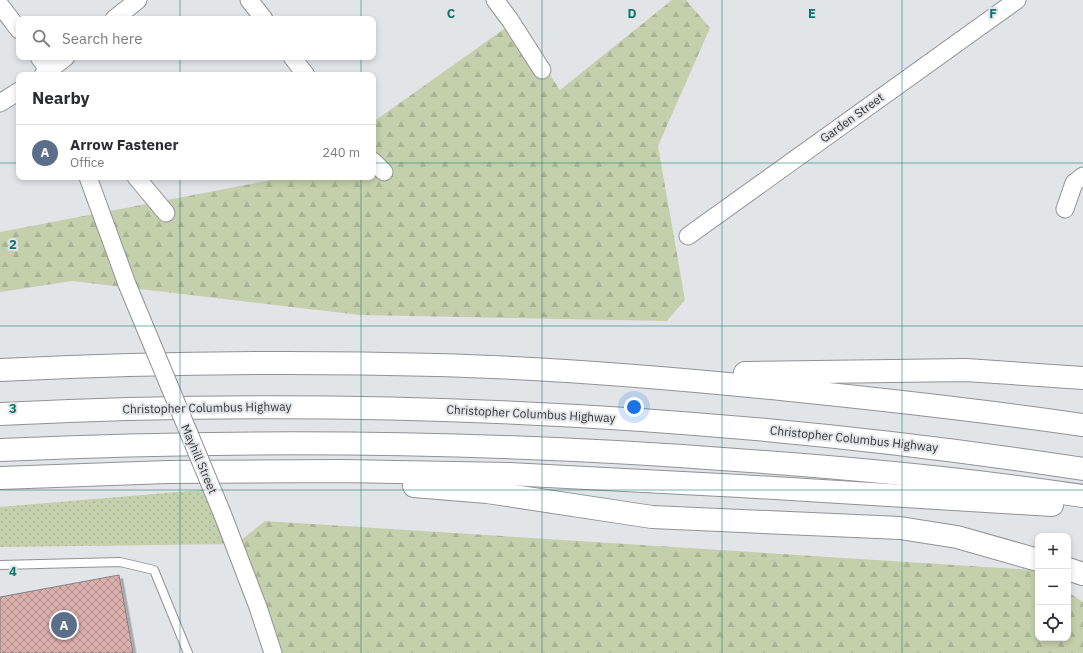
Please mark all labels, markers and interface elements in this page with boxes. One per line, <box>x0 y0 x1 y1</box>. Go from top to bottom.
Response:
text: C <box>447 5 456 22</box>
text: D <box>627 5 637 22</box>
text: E <box>808 5 816 22</box>
text: F <box>989 5 997 22</box>
search box <box>16 16 376 60</box>
icon: search <box>30 27 52 49</box>
text: Search here <box>62 29 142 48</box>
text: Nearby <box>32 87 90 109</box>
street label: Garden Street <box>817 89 887 146</box>
text: Arrow Fastener <box>70 135 178 154</box>
text: A <box>41 144 49 161</box>
text: 240 m <box>322 144 360 161</box>
text: Office <box>70 154 104 171</box>
text: 2 <box>9 236 17 253</box>
your location <box>624 397 644 417</box>
street label: Christopher Columbus Highway <box>122 399 292 416</box>
text: 3 <box>9 400 17 417</box>
street label: Christopher Columbus Highway <box>446 402 616 425</box>
street label: Mayhill Street <box>178 422 221 496</box>
street label: Christopher Columbus Highway <box>769 422 939 455</box>
map controls <box>1035 533 1071 641</box>
button: + <box>1035 533 1071 569</box>
text: 4 <box>9 563 17 580</box>
button: − <box>1035 569 1071 605</box>
button: locate <box>1035 605 1071 641</box>
pin: A <box>51 610 77 640</box>

